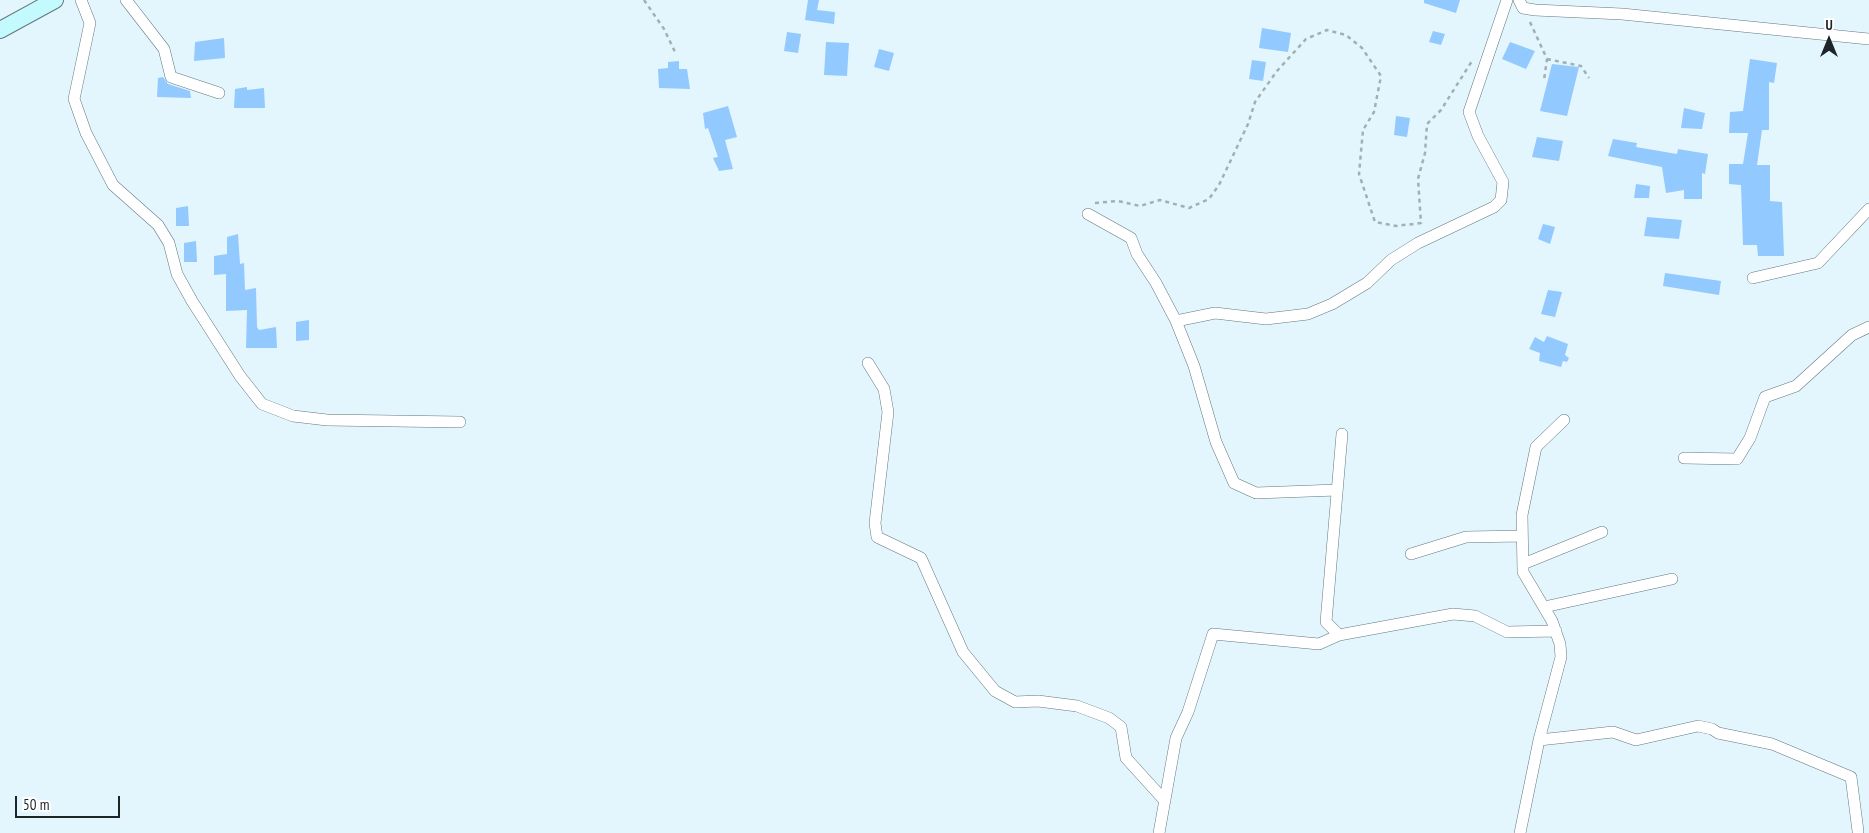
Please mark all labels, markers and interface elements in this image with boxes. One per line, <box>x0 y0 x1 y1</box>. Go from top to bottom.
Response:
north arrow <box>1804 15 1854 65</box>
text: U <box>1825 16 1833 34</box>
scale bar <box>18 786 122 818</box>
text: 50 m <box>23 795 49 814</box>

